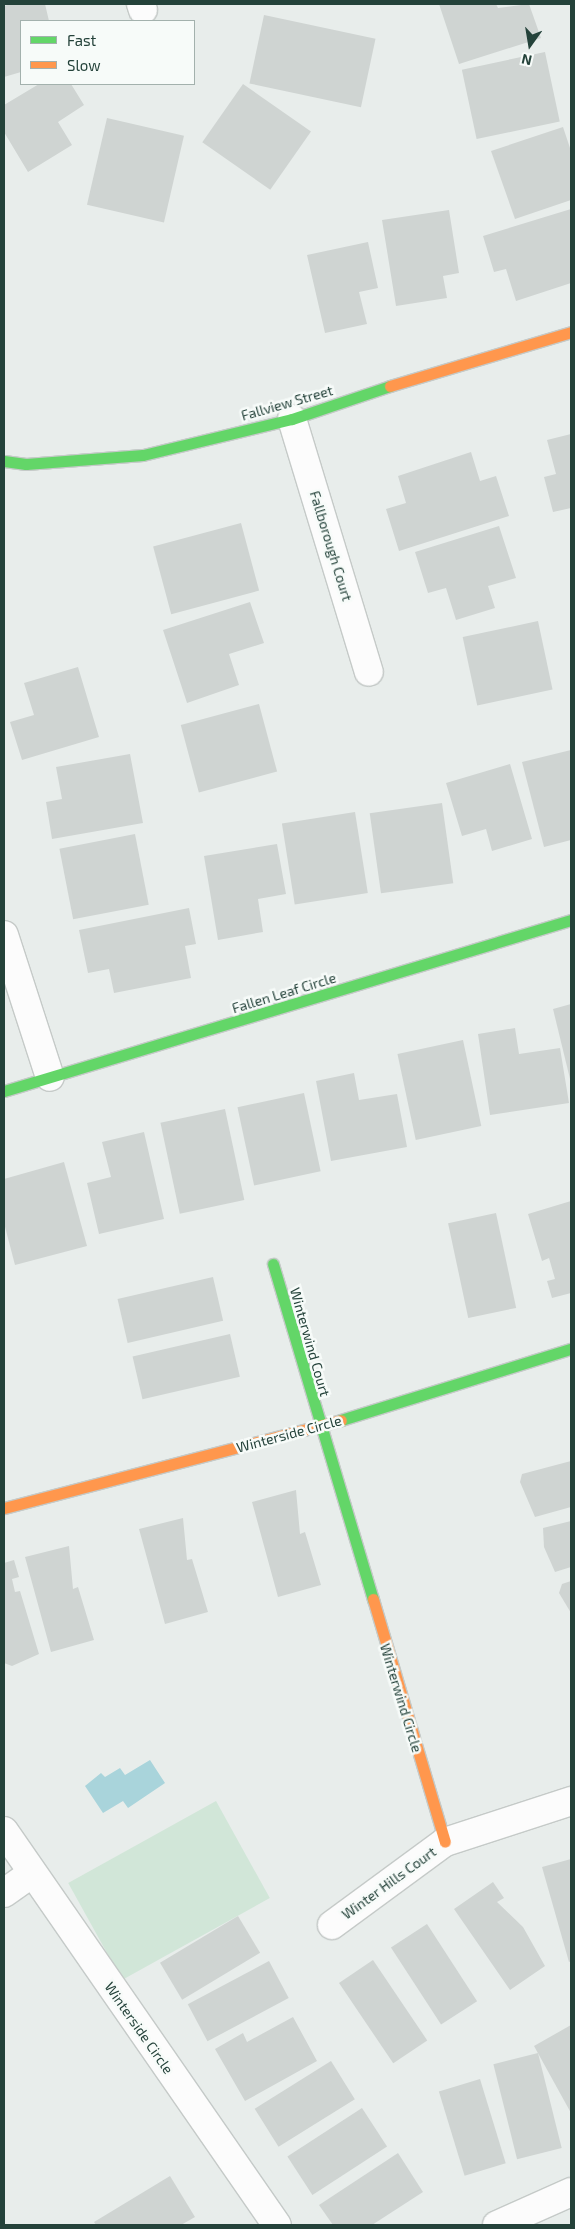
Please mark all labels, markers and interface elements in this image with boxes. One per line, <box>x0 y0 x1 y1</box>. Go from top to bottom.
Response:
legend <box>20 20 195 85</box>
north arrow <box>505 20 555 70</box>
text: Fast <box>67 31 96 49</box>
text: N <box>520 51 533 70</box>
text: Slow <box>67 56 101 74</box>
street label: Fallview Street <box>239 382 335 424</box>
street label: Fallborough Court <box>306 489 356 603</box>
street label: Fallen Leaf Circle <box>230 969 338 1017</box>
street label: Winterwind Court <box>286 1286 334 1398</box>
street label: Winterside Circle <box>235 1412 343 1456</box>
street label: Winterwind Circle <box>376 1641 426 1755</box>
street label: Winter Hills Court <box>338 1843 440 1923</box>
street label: Winterside Circle <box>101 1979 177 2077</box>

